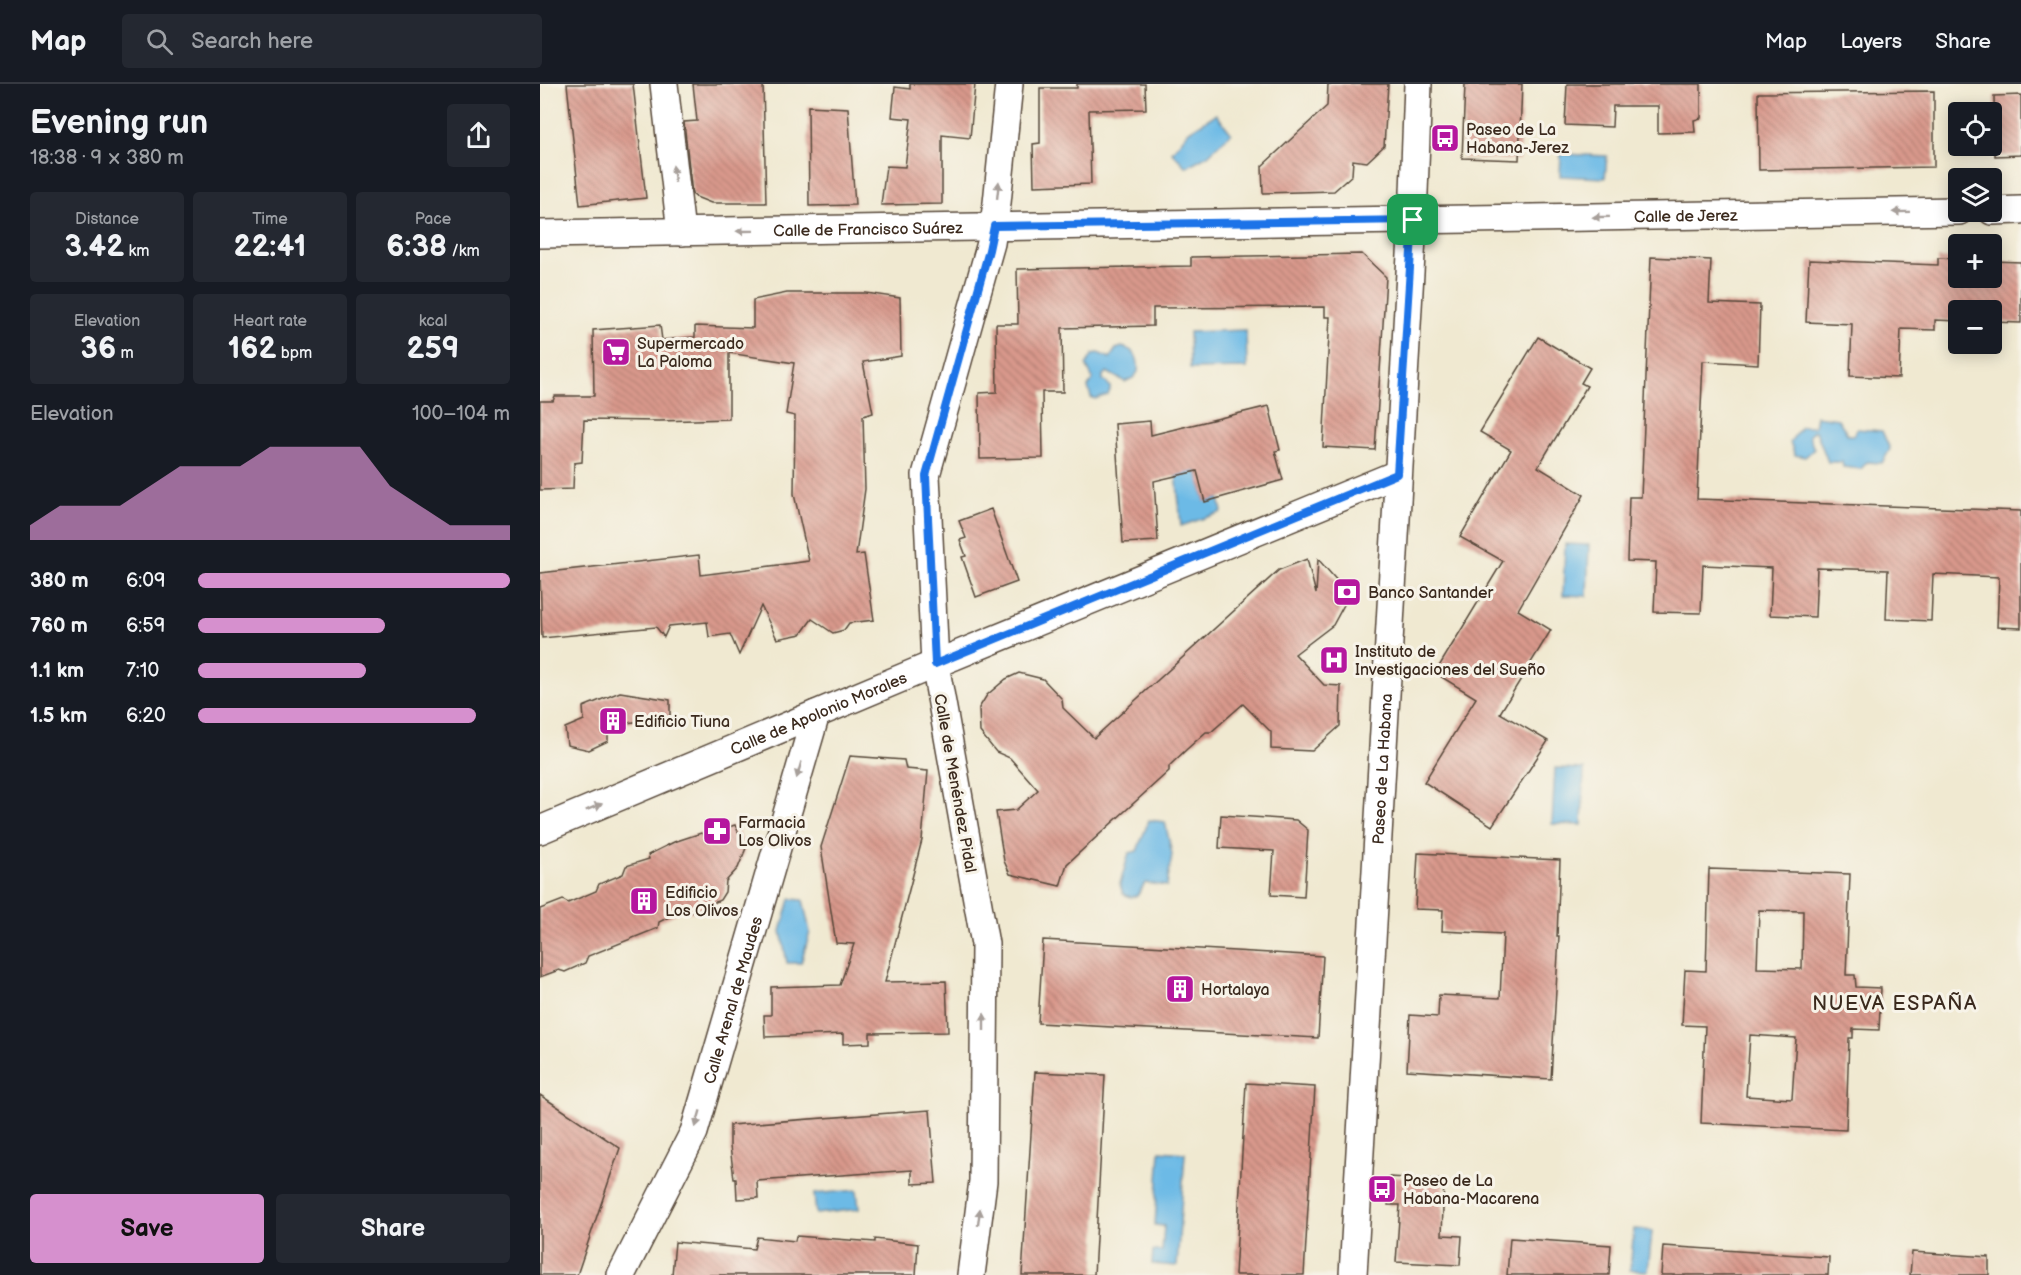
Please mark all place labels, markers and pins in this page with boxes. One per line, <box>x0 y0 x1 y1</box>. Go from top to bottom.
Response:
place label: Paseo de La Habana-Jerez <box>1466 121 1569 158</box>
bus stop icon: Paseo de La Habana-Jerez <box>1429 122 1461 154</box>
pin <box>1387 194 1438 245</box>
place label: Supermercado La Paloma <box>637 335 744 372</box>
supermarket icon: Supermercado La Paloma <box>600 336 632 368</box>
bank icon: Banco Santander <box>1331 576 1363 608</box>
place label: Banco Santander <box>1368 584 1494 603</box>
place label: Instituto de Investigaciones del Sueño <box>1355 643 1545 680</box>
hospital icon: Instituto de Investigaciones del Sueño <box>1318 644 1350 676</box>
building icon: Edificio Tiuna <box>597 705 629 737</box>
place label: Edificio Tiuna <box>634 713 730 732</box>
place label: Farmacia Los Olivos <box>738 814 812 851</box>
pharmacy icon: Farmacia Los Olivos <box>701 815 733 847</box>
place label: Edificio Los Olivos <box>665 884 739 921</box>
building icon: Edificio Los Olivos <box>628 885 660 917</box>
building icon: Hortalaya <box>1164 973 1196 1005</box>
place label: Hortalaya <box>1201 981 1270 1000</box>
place label: Paseo de La Habana-Macarena <box>1403 1172 1539 1209</box>
bus stop icon: Paseo de La Habana-Macarena <box>1366 1173 1398 1205</box>

